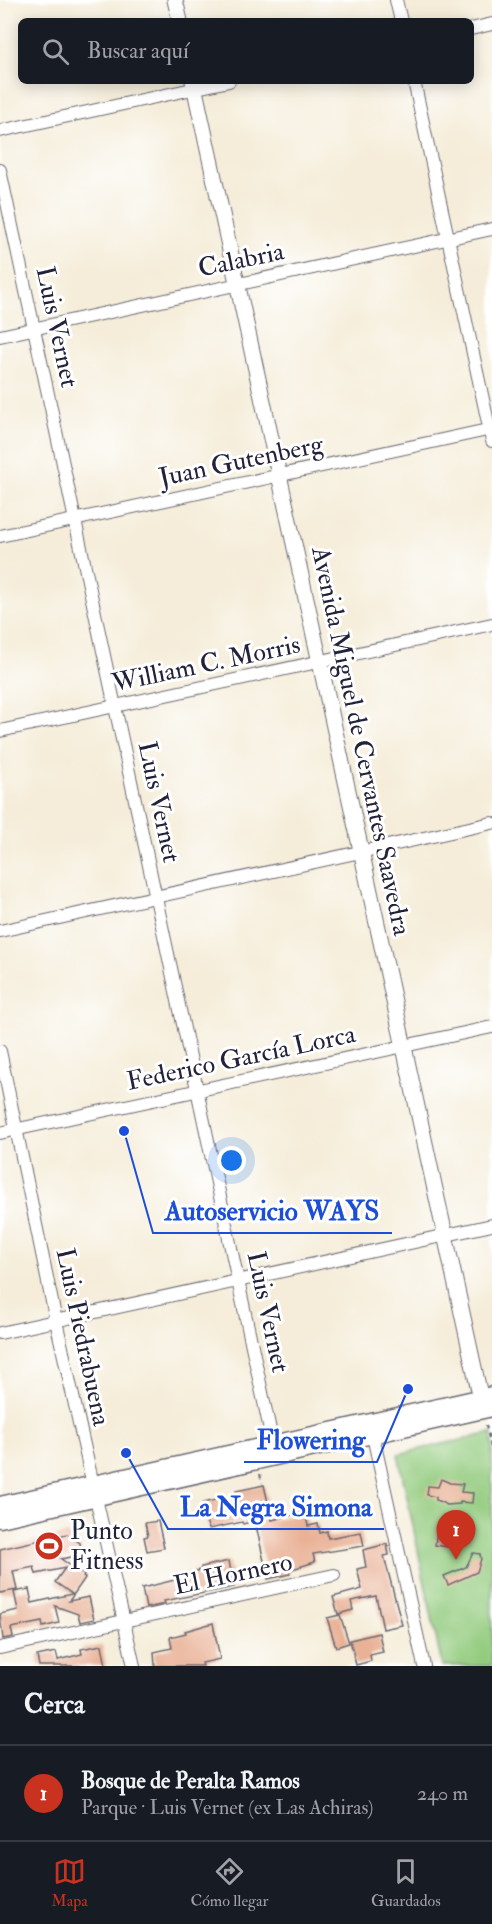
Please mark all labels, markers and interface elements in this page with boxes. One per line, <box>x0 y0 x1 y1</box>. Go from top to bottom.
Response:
search box <box>18 18 474 84</box>
icon: search <box>39 35 72 68</box>
text: Buscar aquí <box>87 37 189 65</box>
street label: Calabria <box>195 235 287 285</box>
street label: Luis Vernet <box>29 263 85 391</box>
street label: Juan Gutenberg <box>155 428 327 494</box>
street label: Avenida Miguel de Cervantes Saavedra <box>304 543 418 939</box>
street label: William C. Morris <box>108 628 303 700</box>
street label: Luis Vernet <box>131 738 187 866</box>
street label: Federico García Lorca <box>124 1018 359 1098</box>
your location <box>217 1146 246 1175</box>
callout: Autoservicio WAYS <box>153 1188 392 1233</box>
text: Autoservicio WAYS <box>164 1195 379 1228</box>
street label: Luis Piedrabuena <box>49 1245 117 1429</box>
street label: Luis Vernet <box>240 1248 296 1376</box>
callout: Flowering <box>244 1417 377 1462</box>
text: Flowering <box>257 1424 367 1458</box>
callout: La Negra Simona <box>168 1484 384 1529</box>
text: La Negra Simona <box>180 1491 373 1525</box>
pin: 1 <box>436 1510 476 1560</box>
place label: Punto Fitness <box>70 1515 143 1577</box>
sports icon: Punto Fitness <box>33 1530 65 1562</box>
street label: El Hornero <box>171 1546 295 1602</box>
text: Cerca <box>24 1689 85 1721</box>
text: Bosque de Peralta Ramos <box>81 1767 300 1795</box>
text: 1 <box>40 1781 47 1806</box>
text: 240 m <box>417 1781 468 1806</box>
text: Parque · Luis Vernet (ex Las Achiras) <box>81 1795 374 1820</box>
tab: Mapa <box>51 1855 88 1911</box>
tab: Cómo llegar <box>190 1855 269 1911</box>
tab: Guardados <box>371 1855 441 1911</box>

